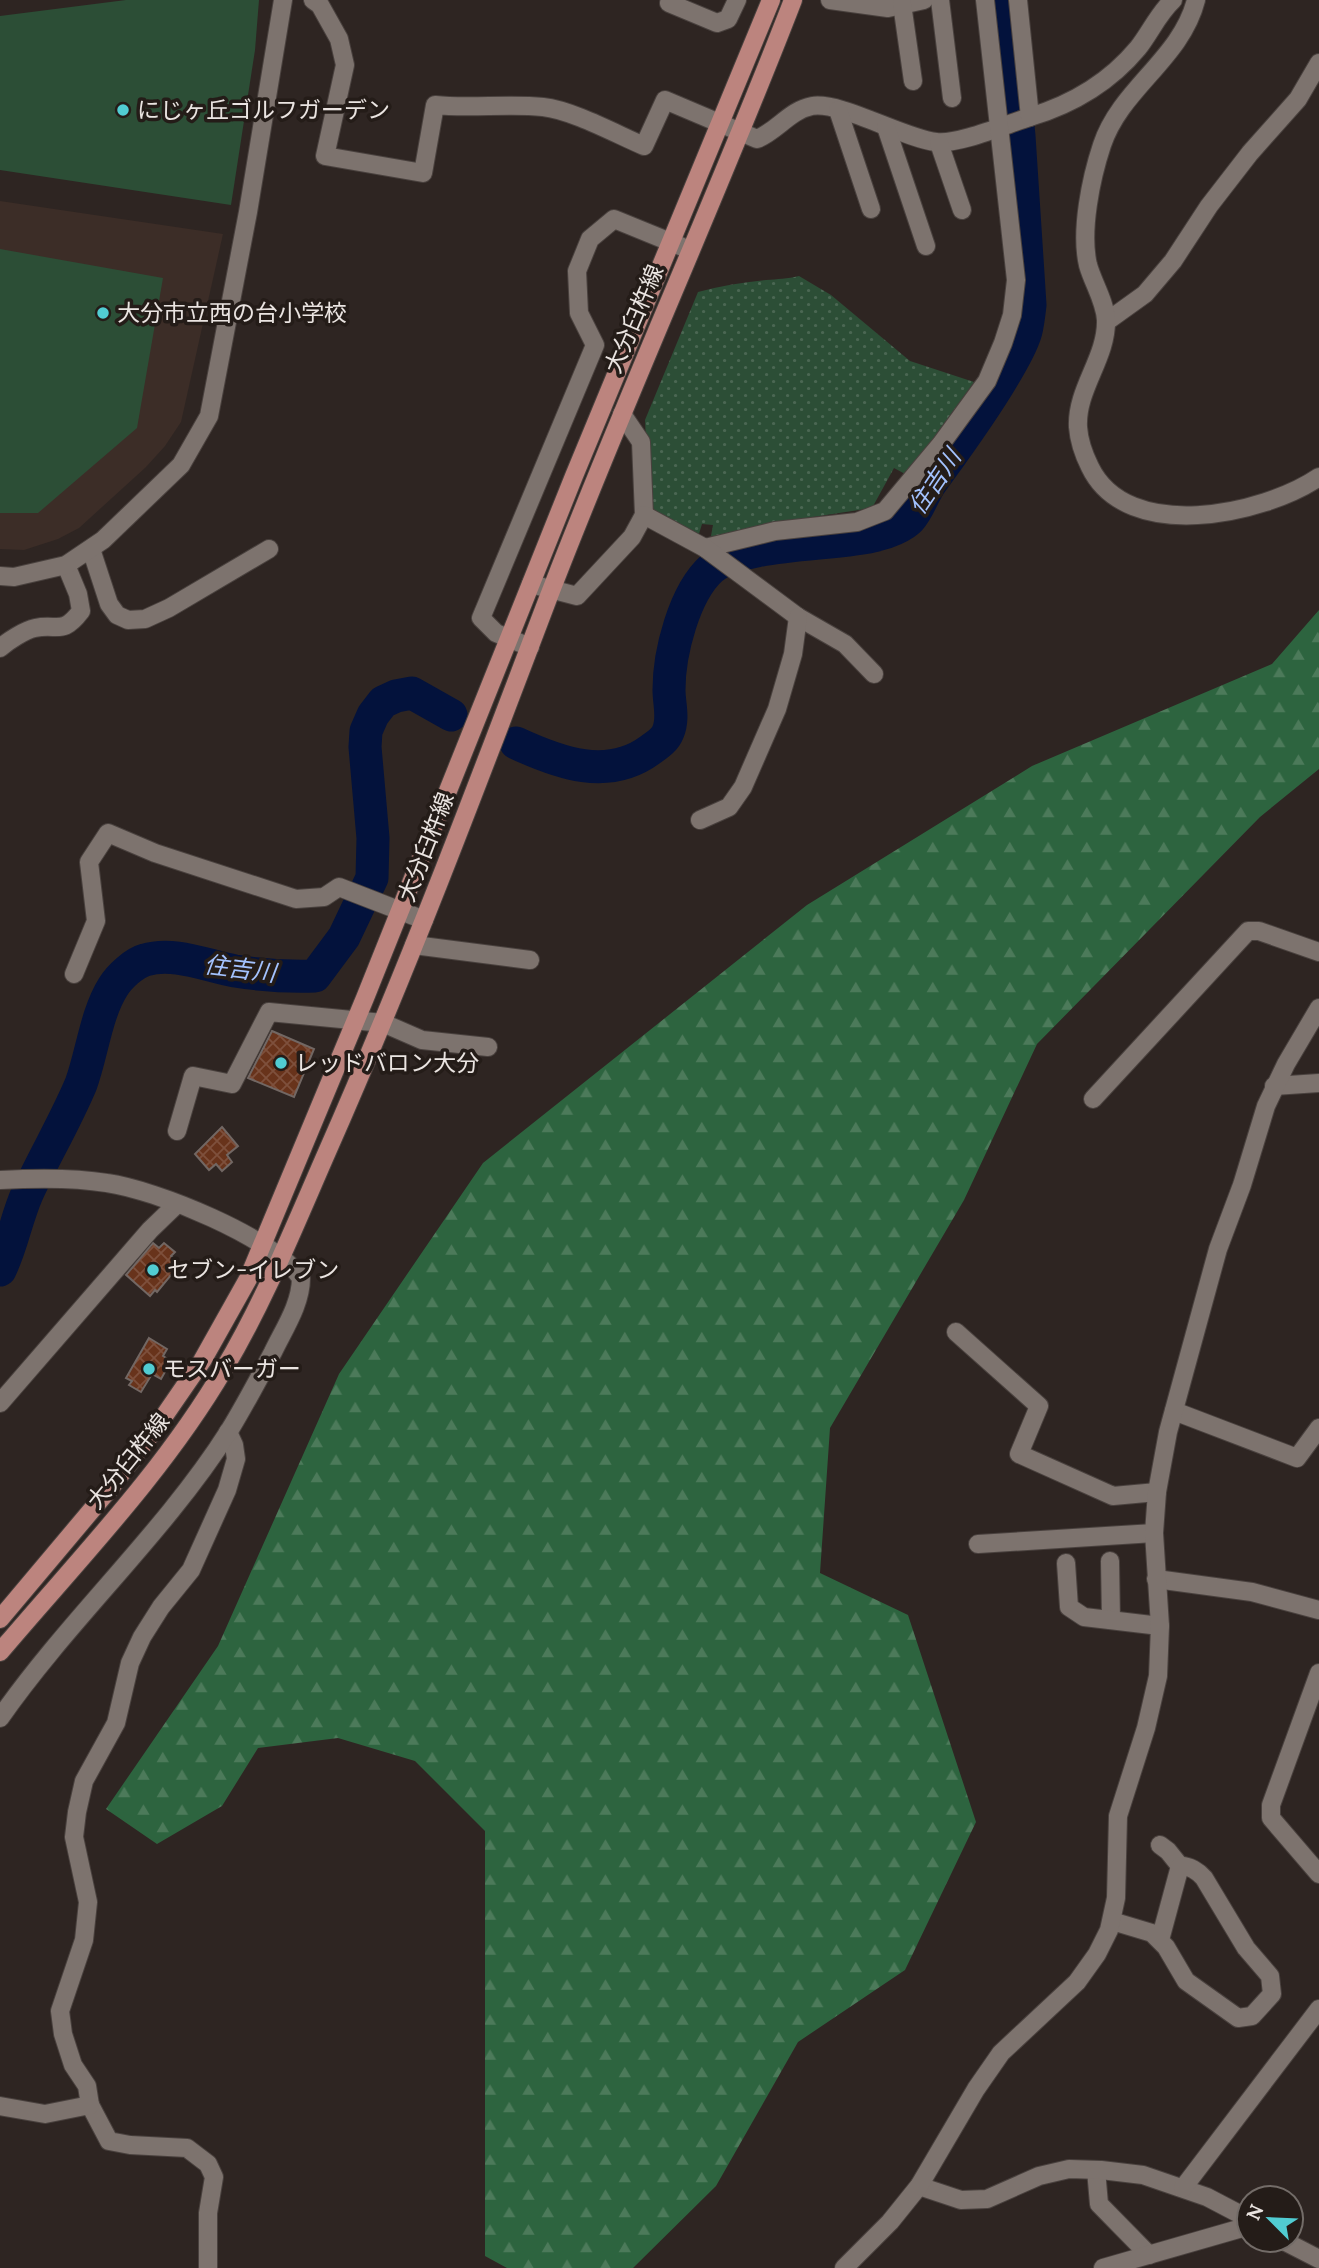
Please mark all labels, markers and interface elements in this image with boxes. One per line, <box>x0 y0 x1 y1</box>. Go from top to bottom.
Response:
place label: にじヶ丘ゴルフガーデン <box>137 95 390 124</box>
marker: にじヶ丘ゴルフガーデン <box>115 102 131 118</box>
street label: 大分臼杵線 <box>598 260 669 377</box>
place label: 大分市立西の台小学校 <box>117 298 347 327</box>
marker: 大分市立西の台小学校 <box>95 305 111 321</box>
water label: 住吉川 <box>902 441 969 520</box>
street label: 大分臼杵線 <box>391 788 460 906</box>
water label: 住吉川 <box>202 949 281 989</box>
place label: レッドバロン大分 <box>295 1048 479 1077</box>
marker: レッドバロン大分 <box>273 1055 289 1071</box>
place label: セブン-イレブン <box>167 1255 339 1284</box>
marker: セブン-イレブン <box>145 1262 161 1278</box>
place label: モスバーガー <box>163 1354 301 1383</box>
marker: モスバーガー <box>141 1361 157 1377</box>
street label: 大分臼杵線 <box>80 1407 175 1514</box>
north arrow <box>1235 2184 1305 2254</box>
text: N <box>1241 2200 1269 2224</box>

